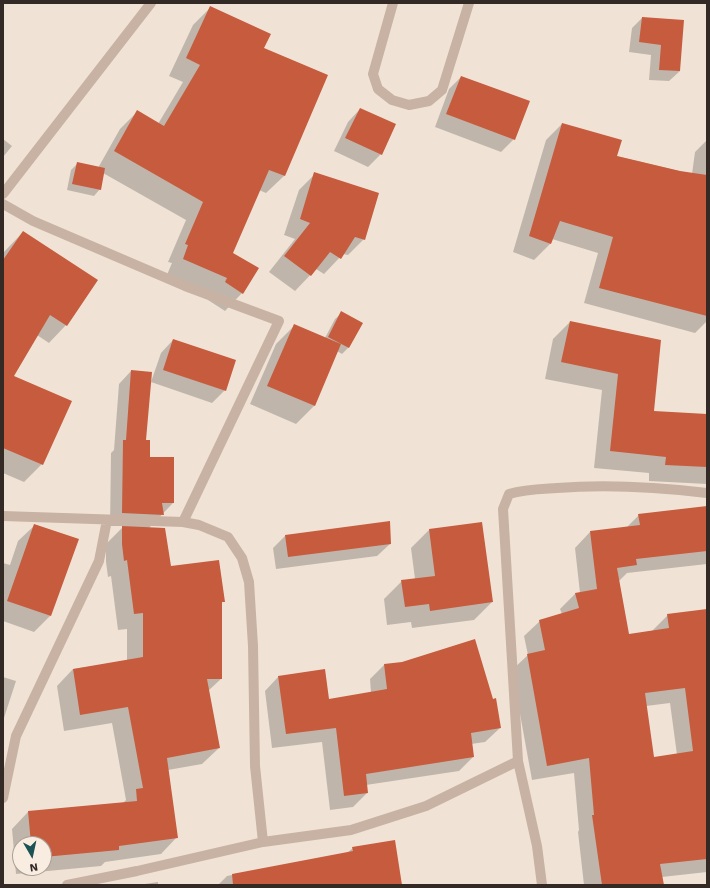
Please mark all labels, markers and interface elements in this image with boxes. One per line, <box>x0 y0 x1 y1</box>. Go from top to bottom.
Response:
north arrow <box>12 836 52 876</box>
text: N <box>29 860 39 874</box>

